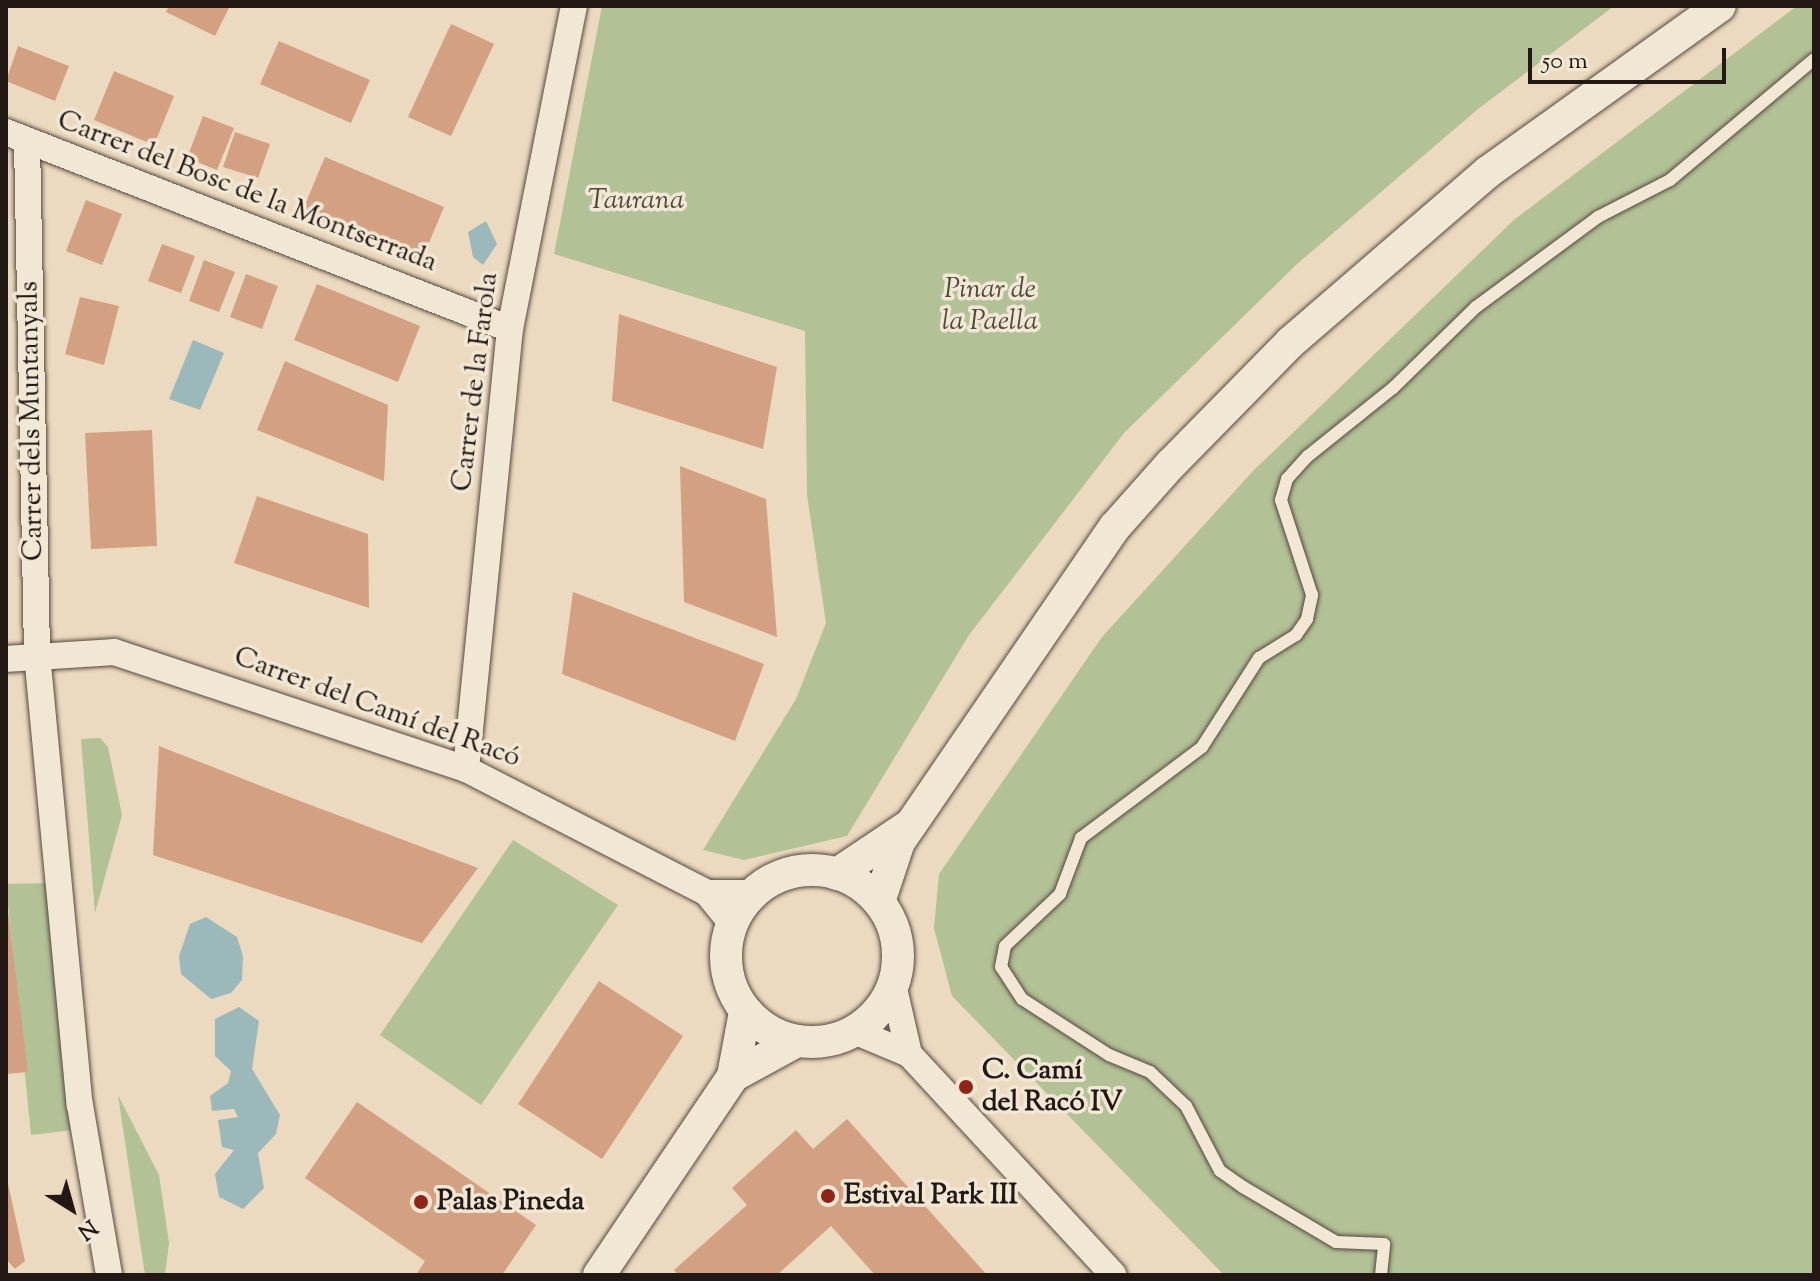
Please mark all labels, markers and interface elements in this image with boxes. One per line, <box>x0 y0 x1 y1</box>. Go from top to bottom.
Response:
scale bar <box>1532 32 1730 82</box>
text: 50 m <box>1542 45 1588 79</box>
street label: Carrer del Bosc de la Montserrada <box>52 104 442 280</box>
park label: Taurana <box>588 184 684 218</box>
street label: Carrer de la Farola <box>446 271 506 493</box>
park label: Pinar de la Paella <box>942 273 1038 339</box>
street label: Carrer dels Muntanyals <box>13 281 51 561</box>
street label: Carrer del Camí del Racó <box>229 640 525 776</box>
place label: C. Camí del Racó IV <box>982 1054 1123 1120</box>
marker: C. Camí del Racó IV <box>957 1078 975 1096</box>
north arrow <box>32 1169 112 1249</box>
place label: Estival Park III <box>844 1179 1018 1213</box>
place label: Palas Pineda <box>437 1185 584 1219</box>
marker: Estival Park III <box>819 1187 837 1205</box>
marker: Palas Pineda <box>412 1193 430 1211</box>
text: N <box>70 1210 103 1246</box>

